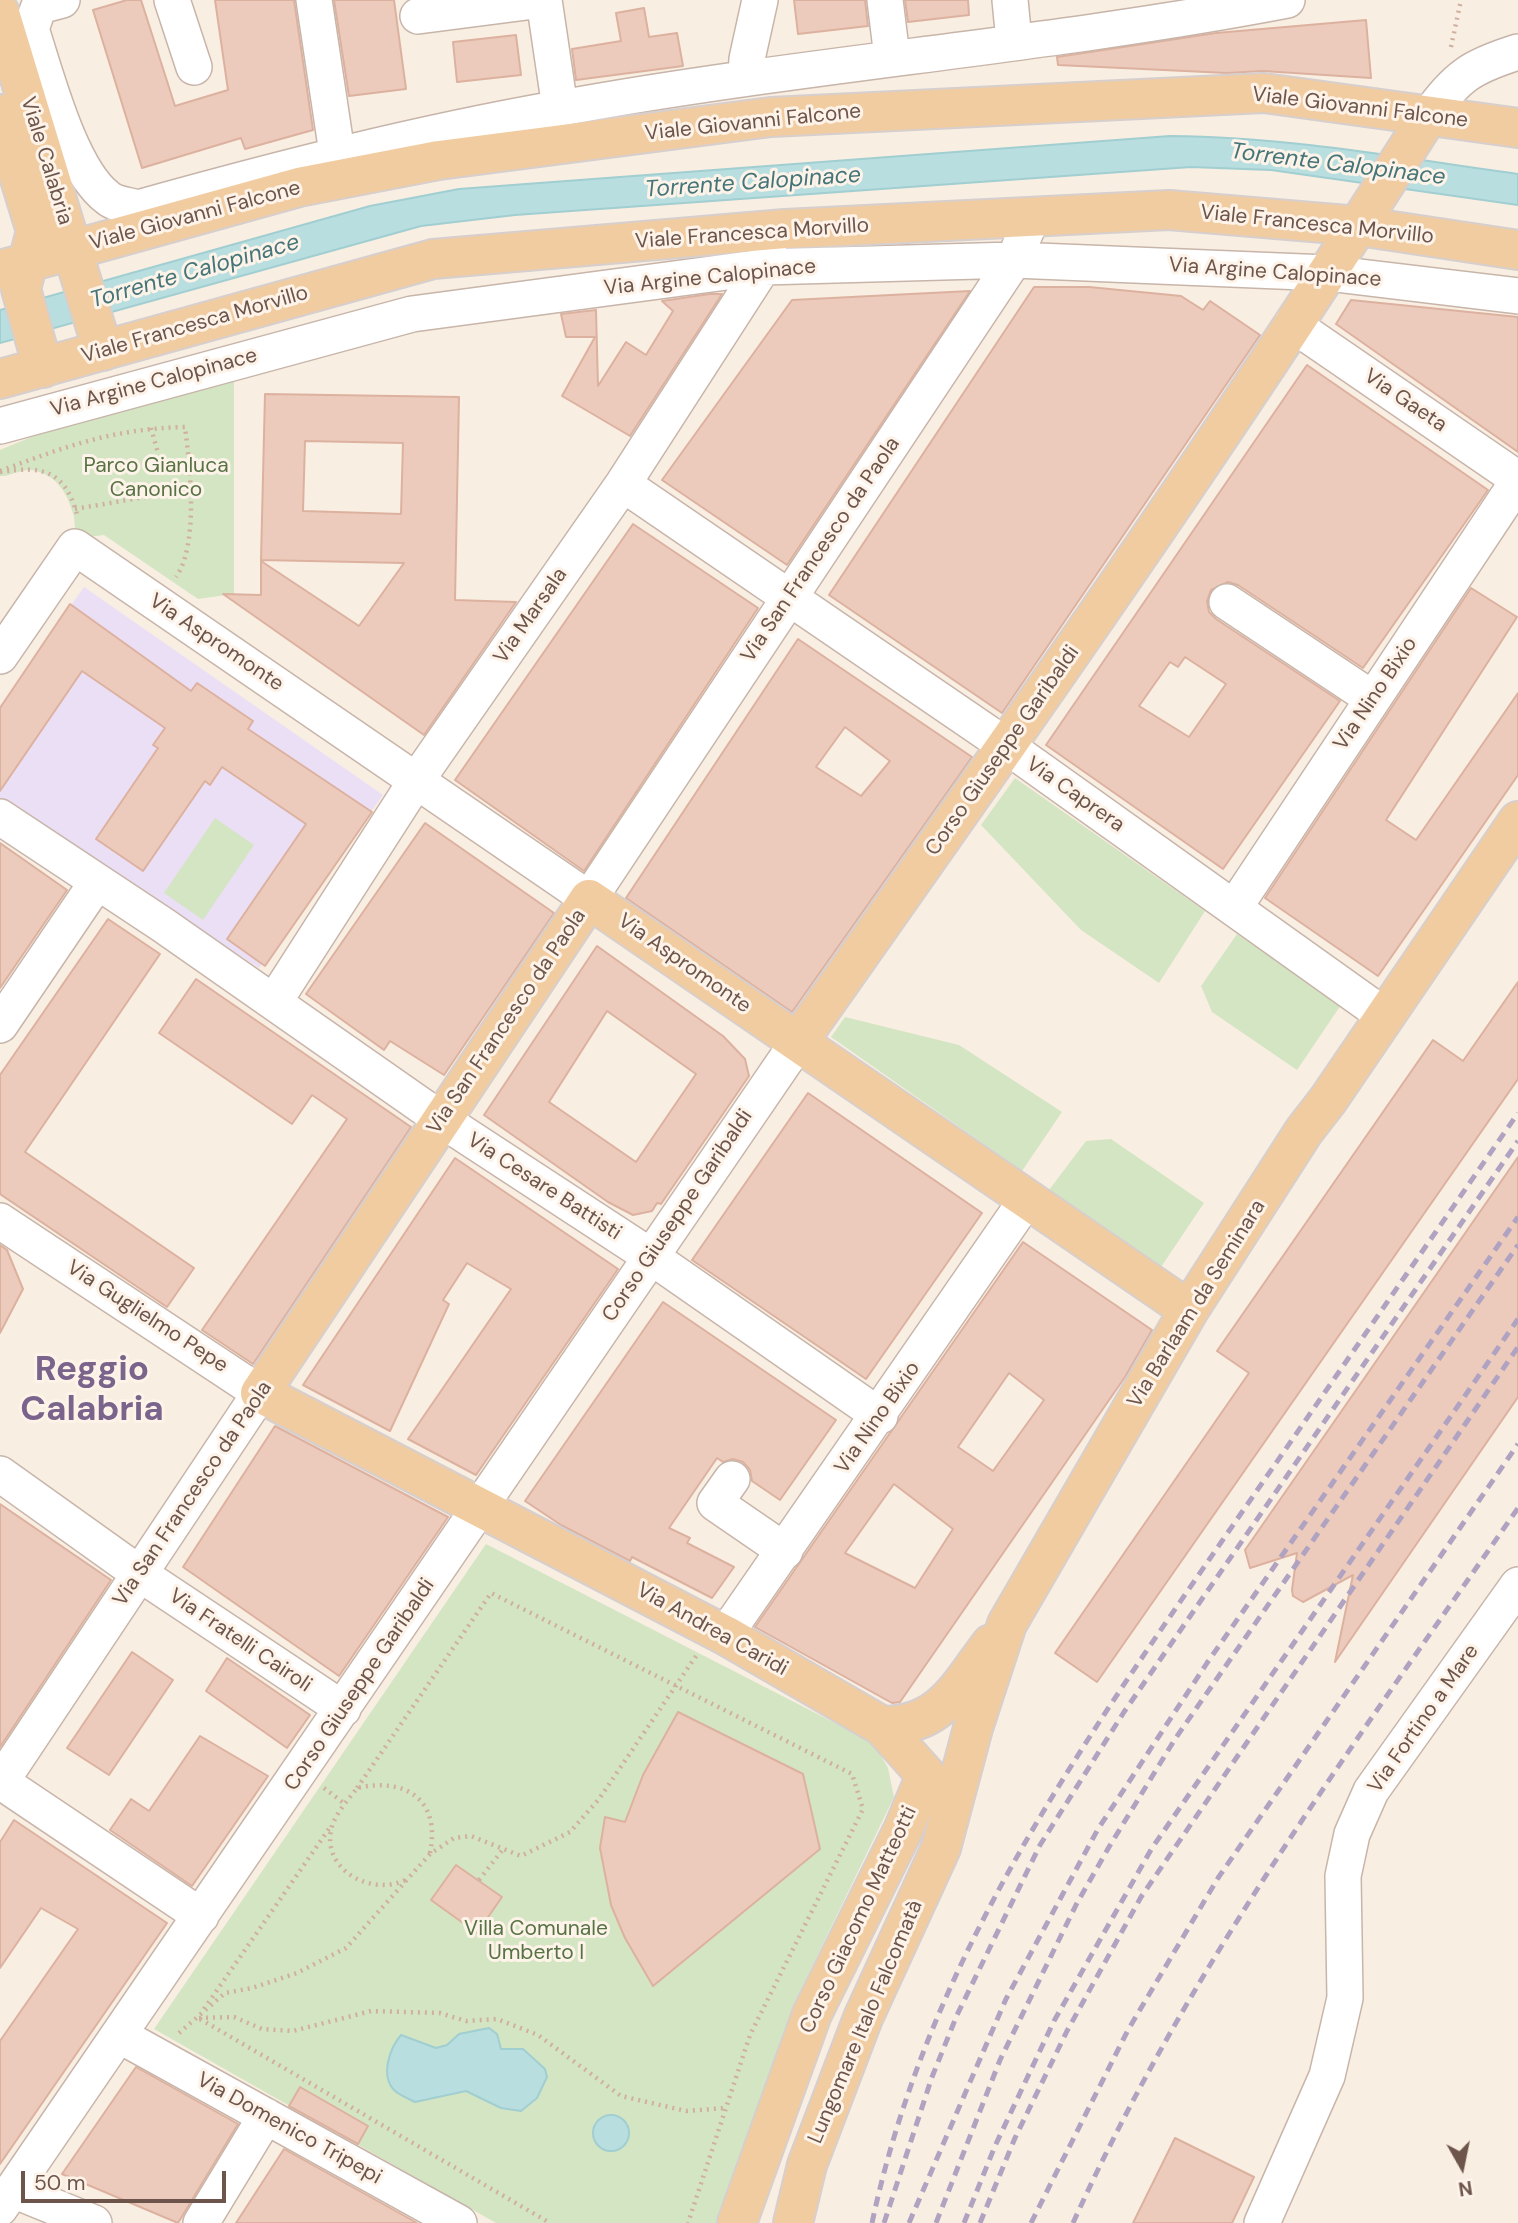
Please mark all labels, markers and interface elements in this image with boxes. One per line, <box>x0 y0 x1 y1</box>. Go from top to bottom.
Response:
street label: Viale Giovanni Falcone <box>1251 82 1469 134</box>
street label: Viale Calabria <box>15 94 77 228</box>
street label: Viale Giovanni Falcone <box>644 99 862 147</box>
water label: Torrente Calopinace <box>1229 138 1447 192</box>
water label: Torrente Calopinace <box>644 162 862 204</box>
street label: Viale Giovanni Falcone <box>87 176 303 256</box>
street label: Viale Francesca Morvillo <box>1199 200 1435 250</box>
street label: Viale Francesca Morvillo <box>634 213 870 255</box>
water label: Torrente Calopinace <box>87 229 303 315</box>
street label: Via Argine Calopinace <box>1168 253 1382 293</box>
street label: Via Argine Calopinace <box>603 254 817 302</box>
street label: Viale Francesca Morvillo <box>79 281 311 369</box>
street label: Via Argine Calopinace <box>48 343 260 423</box>
street label: Via Gaeta <box>1359 364 1451 438</box>
street label: Via San Francesco da Paola <box>736 433 906 667</box>
park label: Parco Gianluca Canonico <box>83 453 229 503</box>
street label: Via Marsala <box>489 563 573 669</box>
street label: Via Aspromonte <box>144 589 288 697</box>
street label: Via Nino Bixio <box>1329 633 1423 755</box>
street label: Corso Giuseppe Garibaldi <box>921 641 1085 861</box>
street label: Via Caprera <box>1021 752 1129 838</box>
street label: Via San Francesco da Paola <box>422 905 592 1139</box>
street label: Via Aspromonte <box>613 909 755 1019</box>
street label: Corso Giuseppe Garibaldi <box>597 1105 759 1327</box>
street label: Via Cesare Battisti <box>462 1128 626 1246</box>
street label: Via Barlaam da Seminara <box>1123 1195 1271 1413</box>
street label: Via Guglielmo Pepe <box>62 1255 232 1379</box>
district label: Reggio Calabria <box>20 1350 164 1432</box>
street label: Via Nino Bixio <box>830 1357 926 1479</box>
street label: Via San Francesco da Paola <box>108 1377 278 1611</box>
street label: Corso Giuseppe Garibaldi <box>279 1574 441 1796</box>
street label: Via Andrea Caridi <box>632 1578 792 1682</box>
street label: Via Fratelli Cairoli <box>164 1584 316 1698</box>
street label: Via Fortino a Mare <box>1363 1640 1485 1798</box>
street label: Corso Giacomo Matteotti <box>795 1802 923 2038</box>
street label: Lungomare Italo Falcomatà <box>803 1897 929 2147</box>
park label: Villa Comunale Umberto I <box>464 1916 608 1966</box>
street label: Via Domenico Tripepi <box>192 2068 386 2190</box>
north arrow <box>1427 2132 1497 2202</box>
scale bar <box>24 2156 229 2200</box>
text: 50 m <box>34 2169 85 2197</box>
text: N <box>1457 2175 1474 2202</box>

